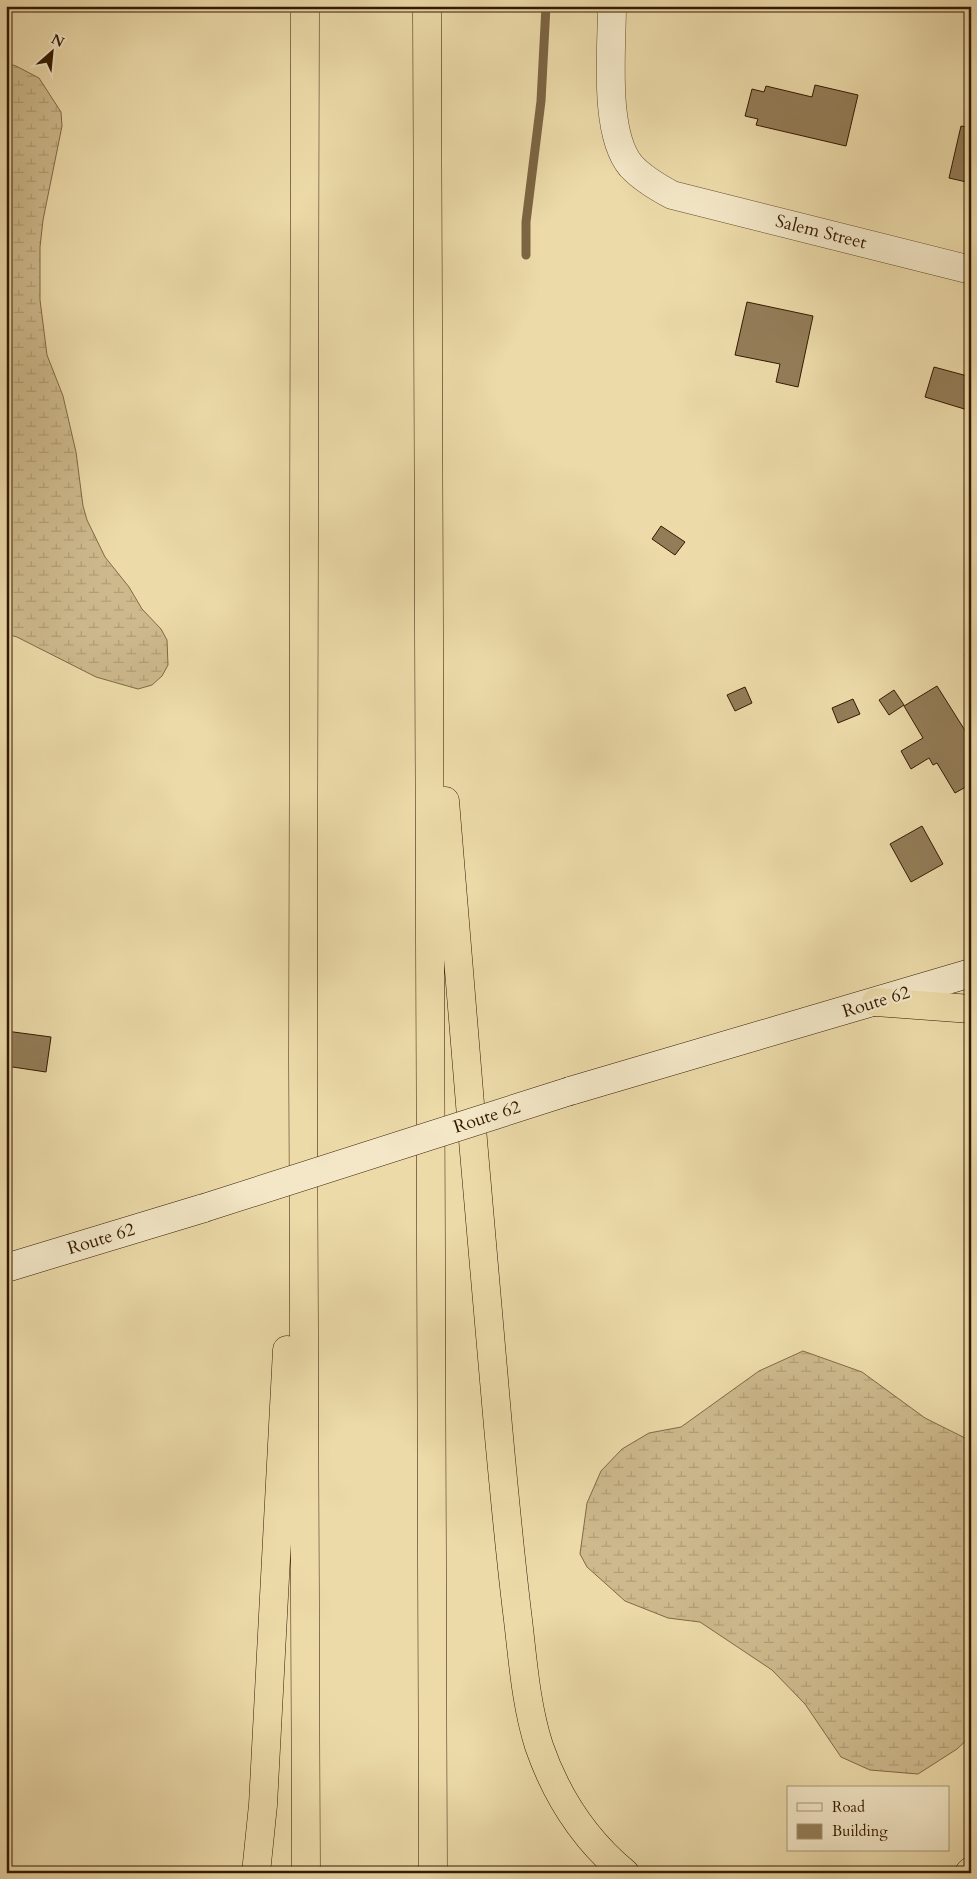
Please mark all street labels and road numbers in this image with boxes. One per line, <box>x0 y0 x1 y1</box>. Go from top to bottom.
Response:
street label: Salem Street <box>773 209 869 255</box>
street label: Route 62 <box>839 980 913 1024</box>
street label: Route 62 <box>450 1094 524 1140</box>
street label: Route 62 <box>64 1217 138 1261</box>

